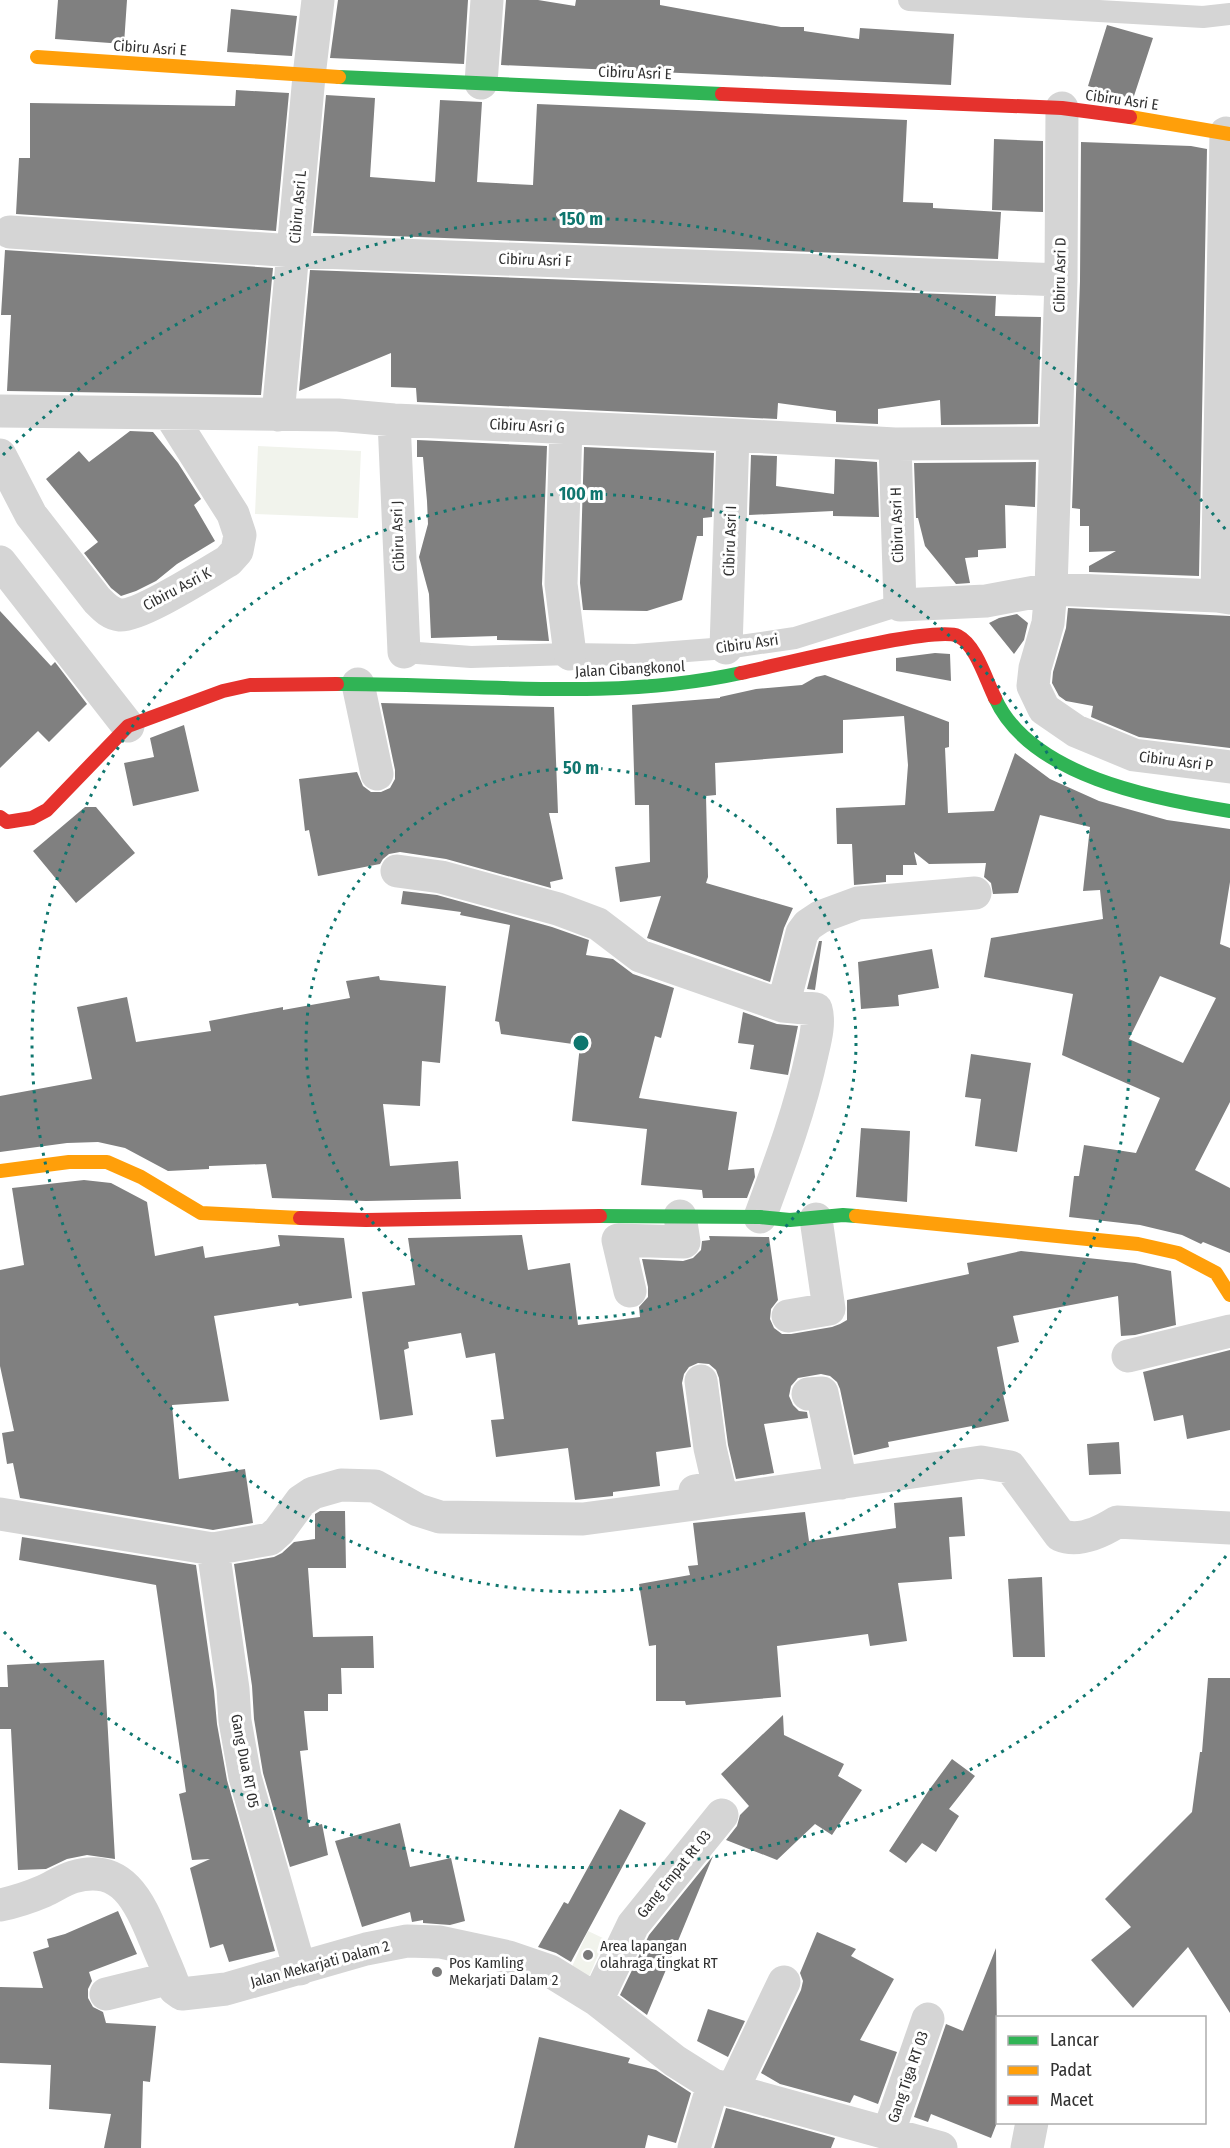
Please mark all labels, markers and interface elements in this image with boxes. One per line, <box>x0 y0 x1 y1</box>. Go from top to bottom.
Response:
street label: Cibiru Asri E <box>113 36 187 60</box>
street label: Cibiru Asri E <box>598 63 672 83</box>
street label: Cibiru Asri E <box>1084 86 1160 114</box>
street label: Cibiru Asri L <box>286 169 310 244</box>
text: 150 m <box>559 208 603 230</box>
street label: Cibiru Asri D <box>1050 237 1070 313</box>
street label: Cibiru Asri F <box>498 250 572 270</box>
street label: Cibiru Asri G <box>489 415 565 437</box>
text: 100 m <box>559 483 603 505</box>
street label: Cibiru Asri H <box>887 487 907 563</box>
street label: Cibiru Asri J <box>388 500 408 572</box>
street label: Cibiru Asri I <box>720 505 740 577</box>
street label: Cibiru Asri K <box>140 564 214 614</box>
street label: Cibiru Asri <box>715 631 779 657</box>
street label: Jalan Cibangkonol <box>575 657 685 681</box>
street label: Cibiru Asri P <box>1138 748 1214 774</box>
text: 50 m <box>563 757 599 779</box>
centre of rings <box>571 1033 591 1053</box>
street label: Gang Dua RT 05 <box>227 1713 263 1809</box>
street label: Gang Empat Rt 03 <box>633 1826 715 1921</box>
street label: Jalan Mekarjati Dalam 2 <box>248 1937 392 1991</box>
place label: Area lapangan olahraga tingkat RT <box>600 1937 718 1972</box>
marker: Area lapangan olahraga tingkat RT <box>581 1948 595 1962</box>
place label: Pos Kamling Mekarjati Dalam 2 <box>449 1954 559 1989</box>
marker: Pos Kamling Mekarjati Dalam 2 <box>430 1965 444 1979</box>
legend <box>996 2016 1206 2124</box>
street label: Gang Tiga RT 03 <box>884 2029 932 2125</box>
text: Lancar <box>1050 2029 1099 2051</box>
text: Padat <box>1050 2059 1092 2081</box>
text: Macet <box>1050 2089 1094 2111</box>

